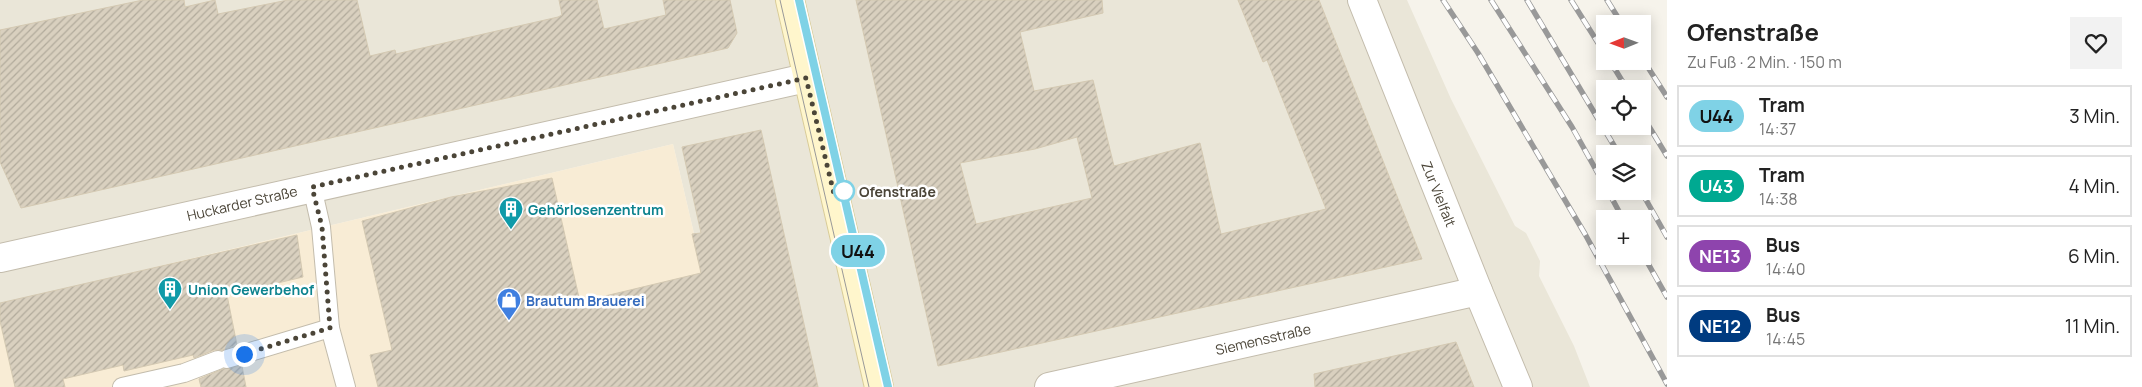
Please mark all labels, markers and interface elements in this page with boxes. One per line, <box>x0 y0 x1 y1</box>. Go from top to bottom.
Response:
north arrow <box>1596 15 1651 70</box>
map controls <box>1596 15 1651 265</box>
text: Ofenstraße <box>1687 15 1819 48</box>
button: heart <box>2070 17 2122 69</box>
text: Zu Fuß · 2 Min. · 150 m <box>1687 51 1842 73</box>
button: locate <box>1596 80 1651 135</box>
text: Tram <box>1759 92 1805 118</box>
text: 3 Min. <box>2069 103 2120 129</box>
text: U44 <box>1699 104 1734 128</box>
text: 14:37 <box>1759 118 1796 140</box>
button: layers <box>1596 145 1651 200</box>
street label: Zur Vielfalt <box>1417 158 1461 230</box>
text: Tram <box>1759 162 1805 188</box>
text: 4 Min. <box>2068 173 2120 199</box>
text: U43 <box>1700 174 1733 198</box>
marker: Ofenstraße <box>833 180 855 202</box>
street label: Huckarder Straße <box>185 181 299 225</box>
place label: Ofenstraße <box>859 182 936 201</box>
text: 14:38 <box>1759 188 1798 210</box>
building icon: Gehörlosenzentrum <box>498 196 524 230</box>
place label: Gehörlosenzentrum <box>528 200 664 219</box>
button: + <box>1596 210 1651 265</box>
text: Bus <box>1766 232 1800 258</box>
line badge: U44 <box>829 235 887 267</box>
text: U44 <box>841 239 875 263</box>
text: 6 Min. <box>2068 243 2120 269</box>
text: NE13 <box>1699 244 1741 268</box>
text: 14:40 <box>1766 258 1805 280</box>
building icon: Union Gewerbehof <box>157 276 183 310</box>
place label: Union Gewerbehof <box>188 280 315 299</box>
shop icon: Brautum Brauerei <box>496 287 522 321</box>
place label: Brautum Brauerei <box>526 291 645 310</box>
text: Bus <box>1766 302 1800 328</box>
text: 11 Min. <box>2065 313 2120 339</box>
text: NE12 <box>1699 314 1741 338</box>
street label: Siemensstraße <box>1213 319 1313 359</box>
text: 14:45 <box>1766 328 1805 350</box>
your location <box>232 342 257 367</box>

